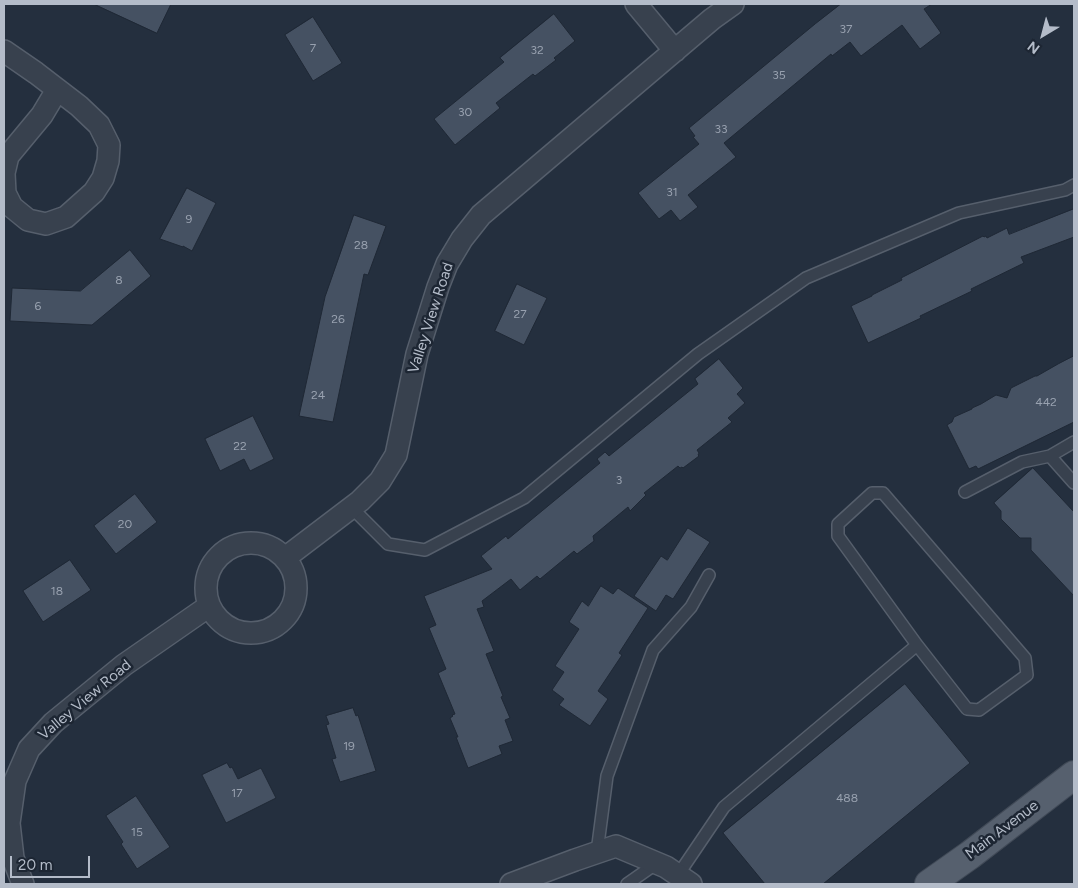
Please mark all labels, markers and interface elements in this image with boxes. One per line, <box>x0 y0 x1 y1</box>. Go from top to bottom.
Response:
north arrow <box>1018 10 1068 60</box>
house number: 37 <box>840 22 852 36</box>
text: N <box>1024 37 1043 57</box>
house number: 7 <box>310 41 316 55</box>
house number: 32 <box>530 43 544 57</box>
house number: 35 <box>772 68 786 82</box>
house number: 30 <box>458 105 472 119</box>
house number: 33 <box>714 122 728 136</box>
house number: 31 <box>666 185 678 199</box>
house number: 9 <box>186 212 192 226</box>
house number: 28 <box>354 238 368 252</box>
street label: Valley View Road <box>405 260 457 376</box>
house number: 8 <box>115 273 123 287</box>
house number: 6 <box>35 299 41 313</box>
house number: 27 <box>513 307 527 321</box>
house number: 26 <box>331 312 345 326</box>
house number: 24 <box>311 388 325 402</box>
house number: 442 <box>1035 395 1057 409</box>
house number: 22 <box>233 439 247 453</box>
house number: 3 <box>616 473 622 487</box>
house number: 20 <box>118 517 132 531</box>
house number: 18 <box>51 584 63 598</box>
street label: Valley View Road <box>35 656 135 744</box>
house number: 19 <box>343 739 355 753</box>
house number: 17 <box>231 786 243 800</box>
house number: 488 <box>836 791 858 805</box>
street label: Main Avenue <box>962 797 1042 863</box>
house number: 15 <box>131 825 143 839</box>
scale bar <box>12 846 92 878</box>
text: 20 m <box>18 856 52 874</box>

